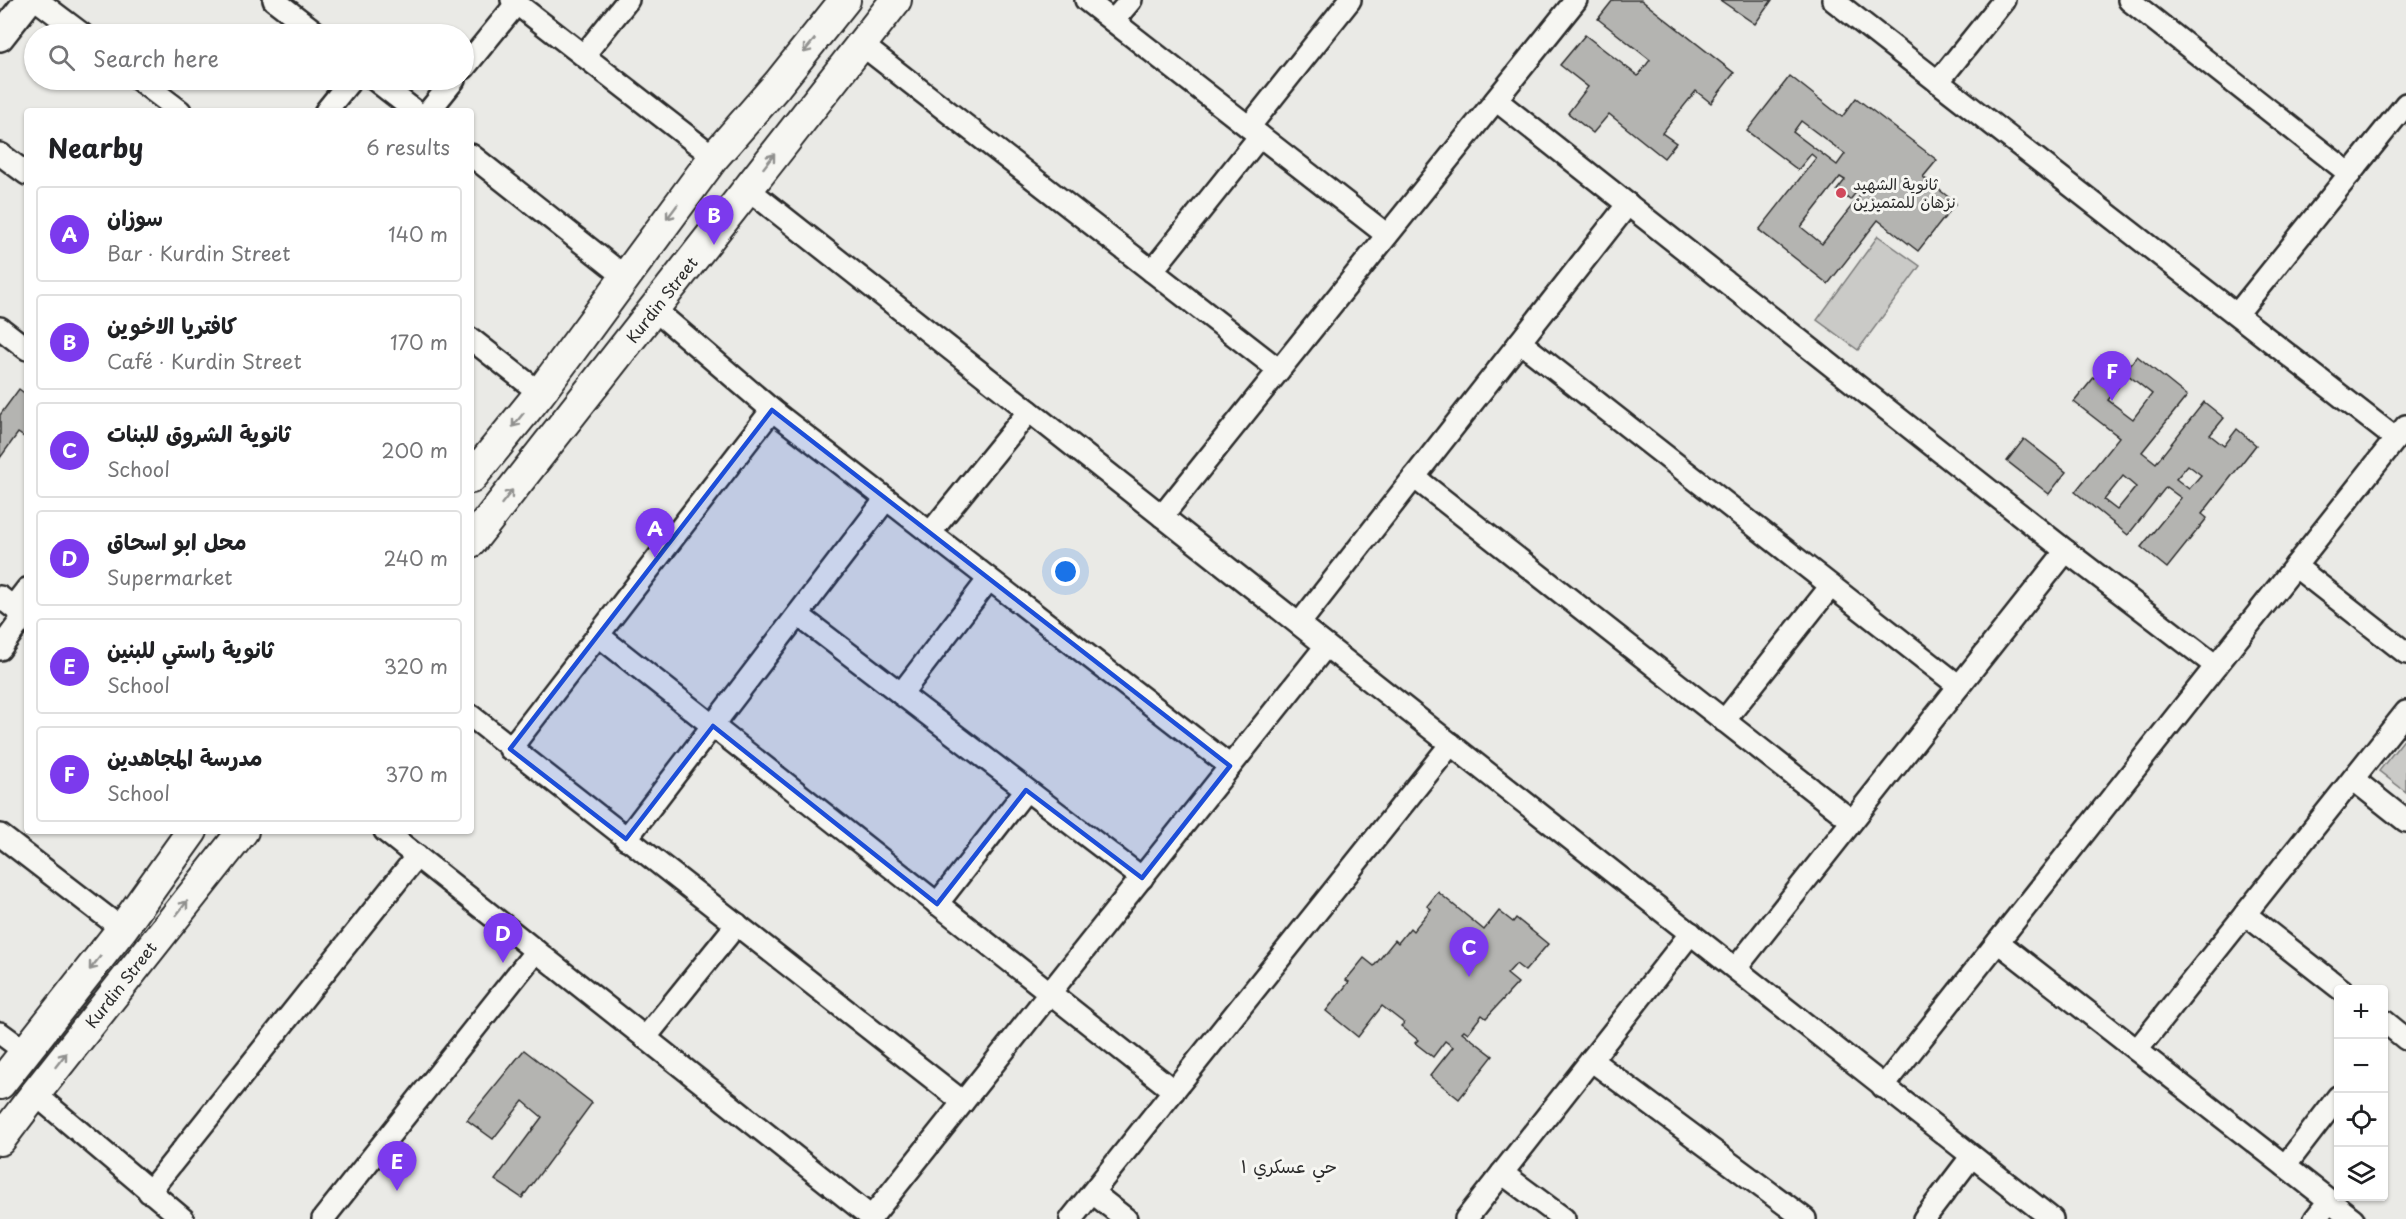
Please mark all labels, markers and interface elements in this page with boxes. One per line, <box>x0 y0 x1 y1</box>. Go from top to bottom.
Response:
search box <box>24 24 474 90</box>
one-way arrow <box>802 37 815 53</box>
icon: search <box>45 41 78 74</box>
text: Search here <box>93 41 219 74</box>
text: Nearby <box>48 128 143 167</box>
text: 6 results <box>366 132 450 162</box>
one-way arrow <box>763 153 776 169</box>
place label: ثانوية الشهيد نزهان للمتميزين <box>1853 171 1956 213</box>
marker: ثانوية الشهيد نزهان للمتميزين <box>1834 186 1848 200</box>
pin: B <box>694 196 734 245</box>
text: سوزان <box>107 200 163 233</box>
one-way arrow <box>665 204 678 220</box>
text: A <box>62 219 77 249</box>
text: 140 m <box>388 219 448 249</box>
text: Bar · Kurdin Street <box>107 238 290 268</box>
street label: Kurdin Street <box>620 251 703 348</box>
text: كافتريا الاخوين <box>107 308 237 341</box>
text: B <box>63 327 76 357</box>
text: 170 m <box>390 327 448 357</box>
text: Café · Kurdin Street <box>107 346 302 376</box>
pin: F <box>2092 352 2132 401</box>
one-way arrow <box>512 411 525 427</box>
text: ثانوية الشروق للبنات <box>107 416 290 449</box>
text: C <box>62 435 77 465</box>
text: 200 m <box>381 435 448 465</box>
text: School <box>107 454 170 484</box>
one-way arrow <box>501 489 514 505</box>
pin: A <box>636 508 674 558</box>
text: محل ابو اسحاق <box>107 524 247 557</box>
text: D <box>62 543 77 573</box>
text: 240 m <box>383 543 448 573</box>
your location <box>1051 557 1080 586</box>
text: Supermarket <box>107 562 233 592</box>
text: ثانوية راستي للبنين <box>107 632 273 665</box>
text: E <box>63 651 76 681</box>
text: 320 m <box>384 651 448 681</box>
text: School <box>107 670 170 700</box>
text: مدرسة المجاهدين <box>107 740 263 773</box>
text: F <box>64 759 75 789</box>
text: 370 m <box>385 759 448 789</box>
text: School <box>107 778 170 808</box>
one-way arrow <box>176 900 189 916</box>
pin: D <box>484 914 522 963</box>
pin: C <box>1450 928 1488 977</box>
street label: Kurdin Street <box>79 936 162 1033</box>
one-way arrow <box>89 954 102 970</box>
map controls <box>2334 985 2388 1201</box>
button: + <box>2334 985 2388 1039</box>
button: − <box>2334 1039 2388 1093</box>
one-way arrow <box>54 1053 67 1069</box>
button: locate <box>2334 1093 2388 1147</box>
pin: E <box>378 1142 416 1191</box>
button: layers <box>2334 1147 2388 1201</box>
district label: حي عسكري ١ <box>1241 1152 1337 1183</box>

